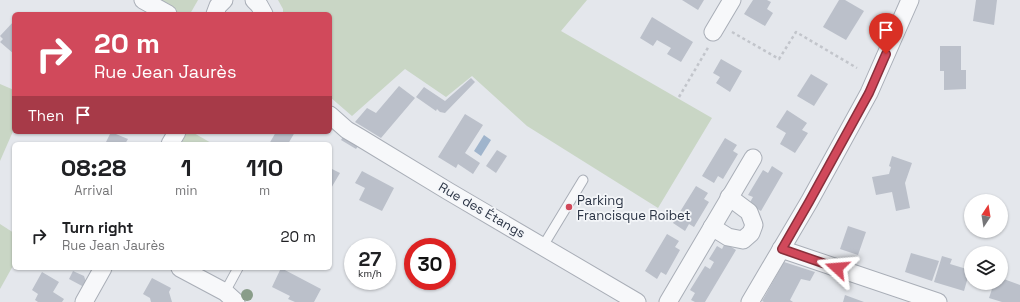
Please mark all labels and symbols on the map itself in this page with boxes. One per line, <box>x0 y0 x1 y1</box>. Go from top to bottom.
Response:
pin <box>869 13 903 54</box>
street label: Rue des Étangs <box>436 178 529 242</box>
place label: Parking Francisque Roibet <box>577 192 691 224</box>
north arrow <box>964 194 1008 238</box>
marker: Parking Francisque Roibet <box>564 202 574 212</box>
speed limit sign: 30 <box>404 238 456 290</box>
position arrow <box>816 247 858 289</box>

